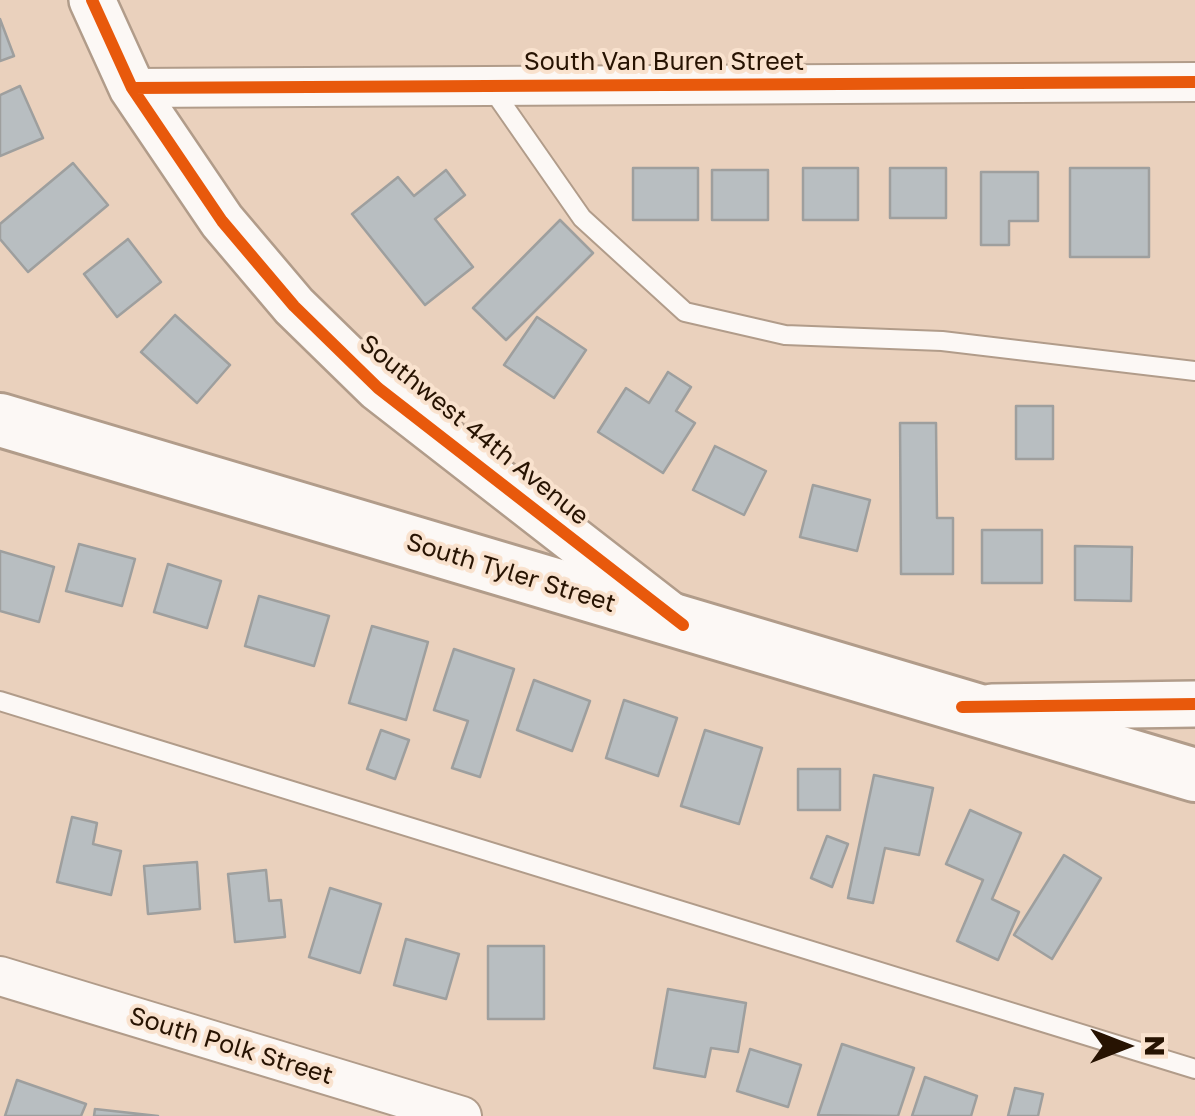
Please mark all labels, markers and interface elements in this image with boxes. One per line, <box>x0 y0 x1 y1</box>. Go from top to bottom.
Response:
street label: South Van Buren Street <box>524 47 804 77</box>
street label: Southwest 44th Avenue <box>354 328 594 532</box>
street label: South Tyler Street <box>403 527 619 619</box>
north arrow <box>1075 996 1175 1096</box>
street label: South Polk Street <box>126 1001 336 1091</box>
text: N <box>1139 1035 1172 1057</box>

